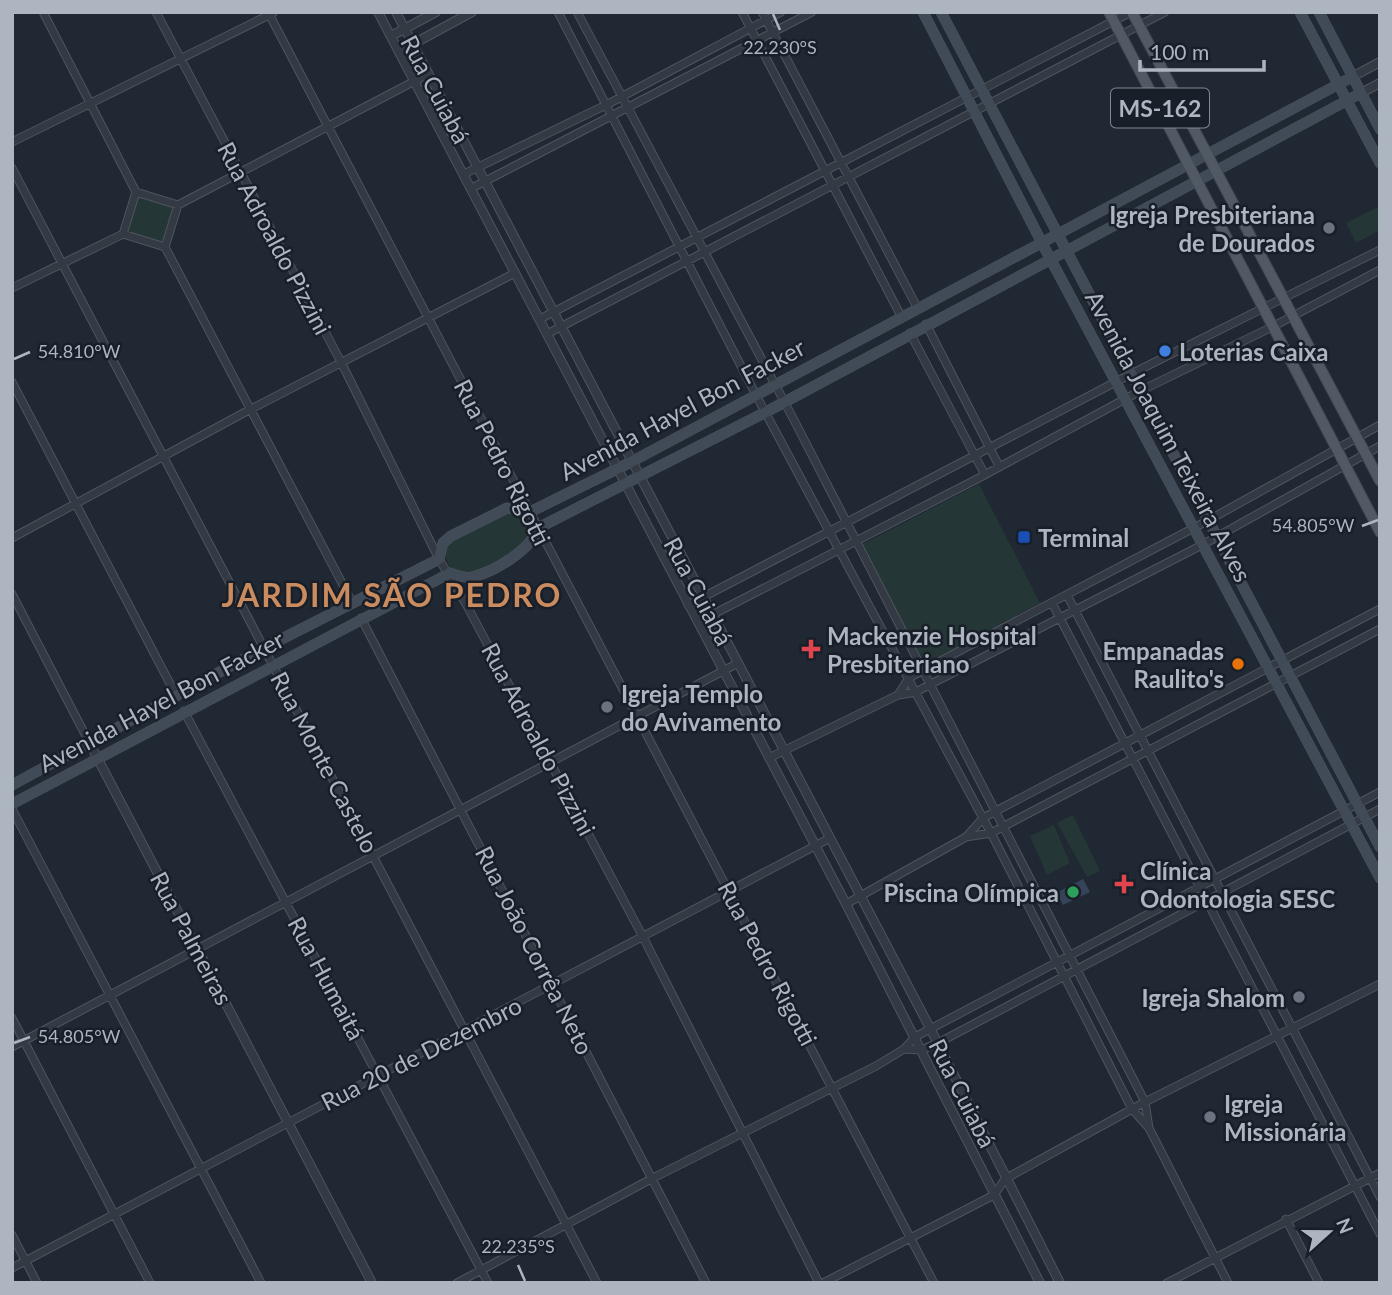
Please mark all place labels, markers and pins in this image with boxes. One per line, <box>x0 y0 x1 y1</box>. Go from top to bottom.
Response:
place label: Igreja Presbiteriana de Dourados <box>1109 200 1315 257</box>
marker: Igreja Presbiteriana de Dourados <box>1321 220 1337 236</box>
place label: Loterias Caixa <box>1179 337 1329 366</box>
marker: Loterias Caixa <box>1157 343 1173 359</box>
place label: Terminal <box>1038 523 1129 552</box>
marker: Terminal <box>1016 529 1032 545</box>
place label: Mackenzie Hospital Presbiteriano <box>827 621 1037 678</box>
place label: Empanadas Raulito's <box>1102 636 1224 693</box>
marker: Mackenzie Hospital Presbiteriano <box>801 639 821 659</box>
marker: Empanadas Raulito's <box>1230 656 1246 672</box>
place label: Igreja Templo do Avivamento <box>621 679 781 736</box>
marker: Igreja Templo do Avivamento <box>599 699 615 715</box>
place label: Clínica Odontologia SESC <box>1140 856 1335 913</box>
marker: Clínica Odontologia SESC <box>1114 874 1134 894</box>
place label: Piscina Olímpica <box>883 878 1059 907</box>
marker: Piscina Olímpica <box>1065 884 1081 900</box>
place label: Igreja Shalom <box>1142 983 1285 1012</box>
marker: Igreja Shalom <box>1291 989 1307 1005</box>
place label: Igreja Missionária <box>1224 1089 1347 1146</box>
marker: Igreja Missionária <box>1202 1109 1218 1125</box>

